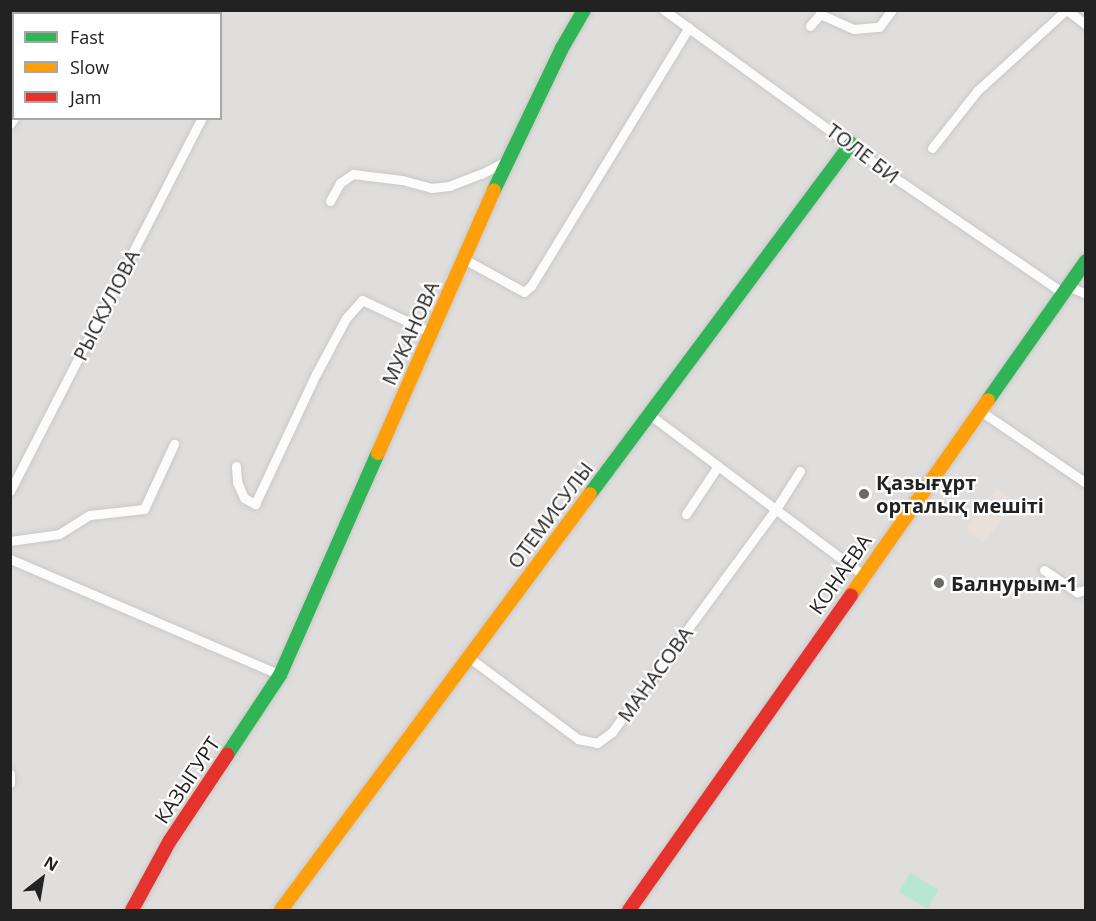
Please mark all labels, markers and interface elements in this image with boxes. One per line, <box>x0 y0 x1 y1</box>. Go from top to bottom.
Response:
legend <box>12 12 222 120</box>
text: Fast <box>70 25 104 49</box>
text: Slow <box>70 55 109 79</box>
text: Jam <box>70 85 102 109</box>
street label: ТОЛЕ БИ <box>822 118 904 188</box>
street label: РЫСКУЛОВА <box>68 246 144 364</box>
street label: МУКАНОВА <box>376 277 444 389</box>
street label: ОТЕМИСУЛЫ <box>502 457 598 573</box>
place label: Қазығұрт орталық мешіті <box>876 470 1044 517</box>
marker: Қазығұрт орталық мешіті <box>857 487 871 501</box>
street label: КОНАЕВА <box>804 530 876 618</box>
place label: Балнурым-1 <box>951 571 1078 595</box>
marker: Балнурым-1 <box>932 576 946 590</box>
street label: МАНАСОВА <box>612 622 698 726</box>
street label: КАЗЫГУРТ <box>149 732 225 828</box>
north arrow <box>12 849 72 909</box>
text: N <box>40 851 63 876</box>

